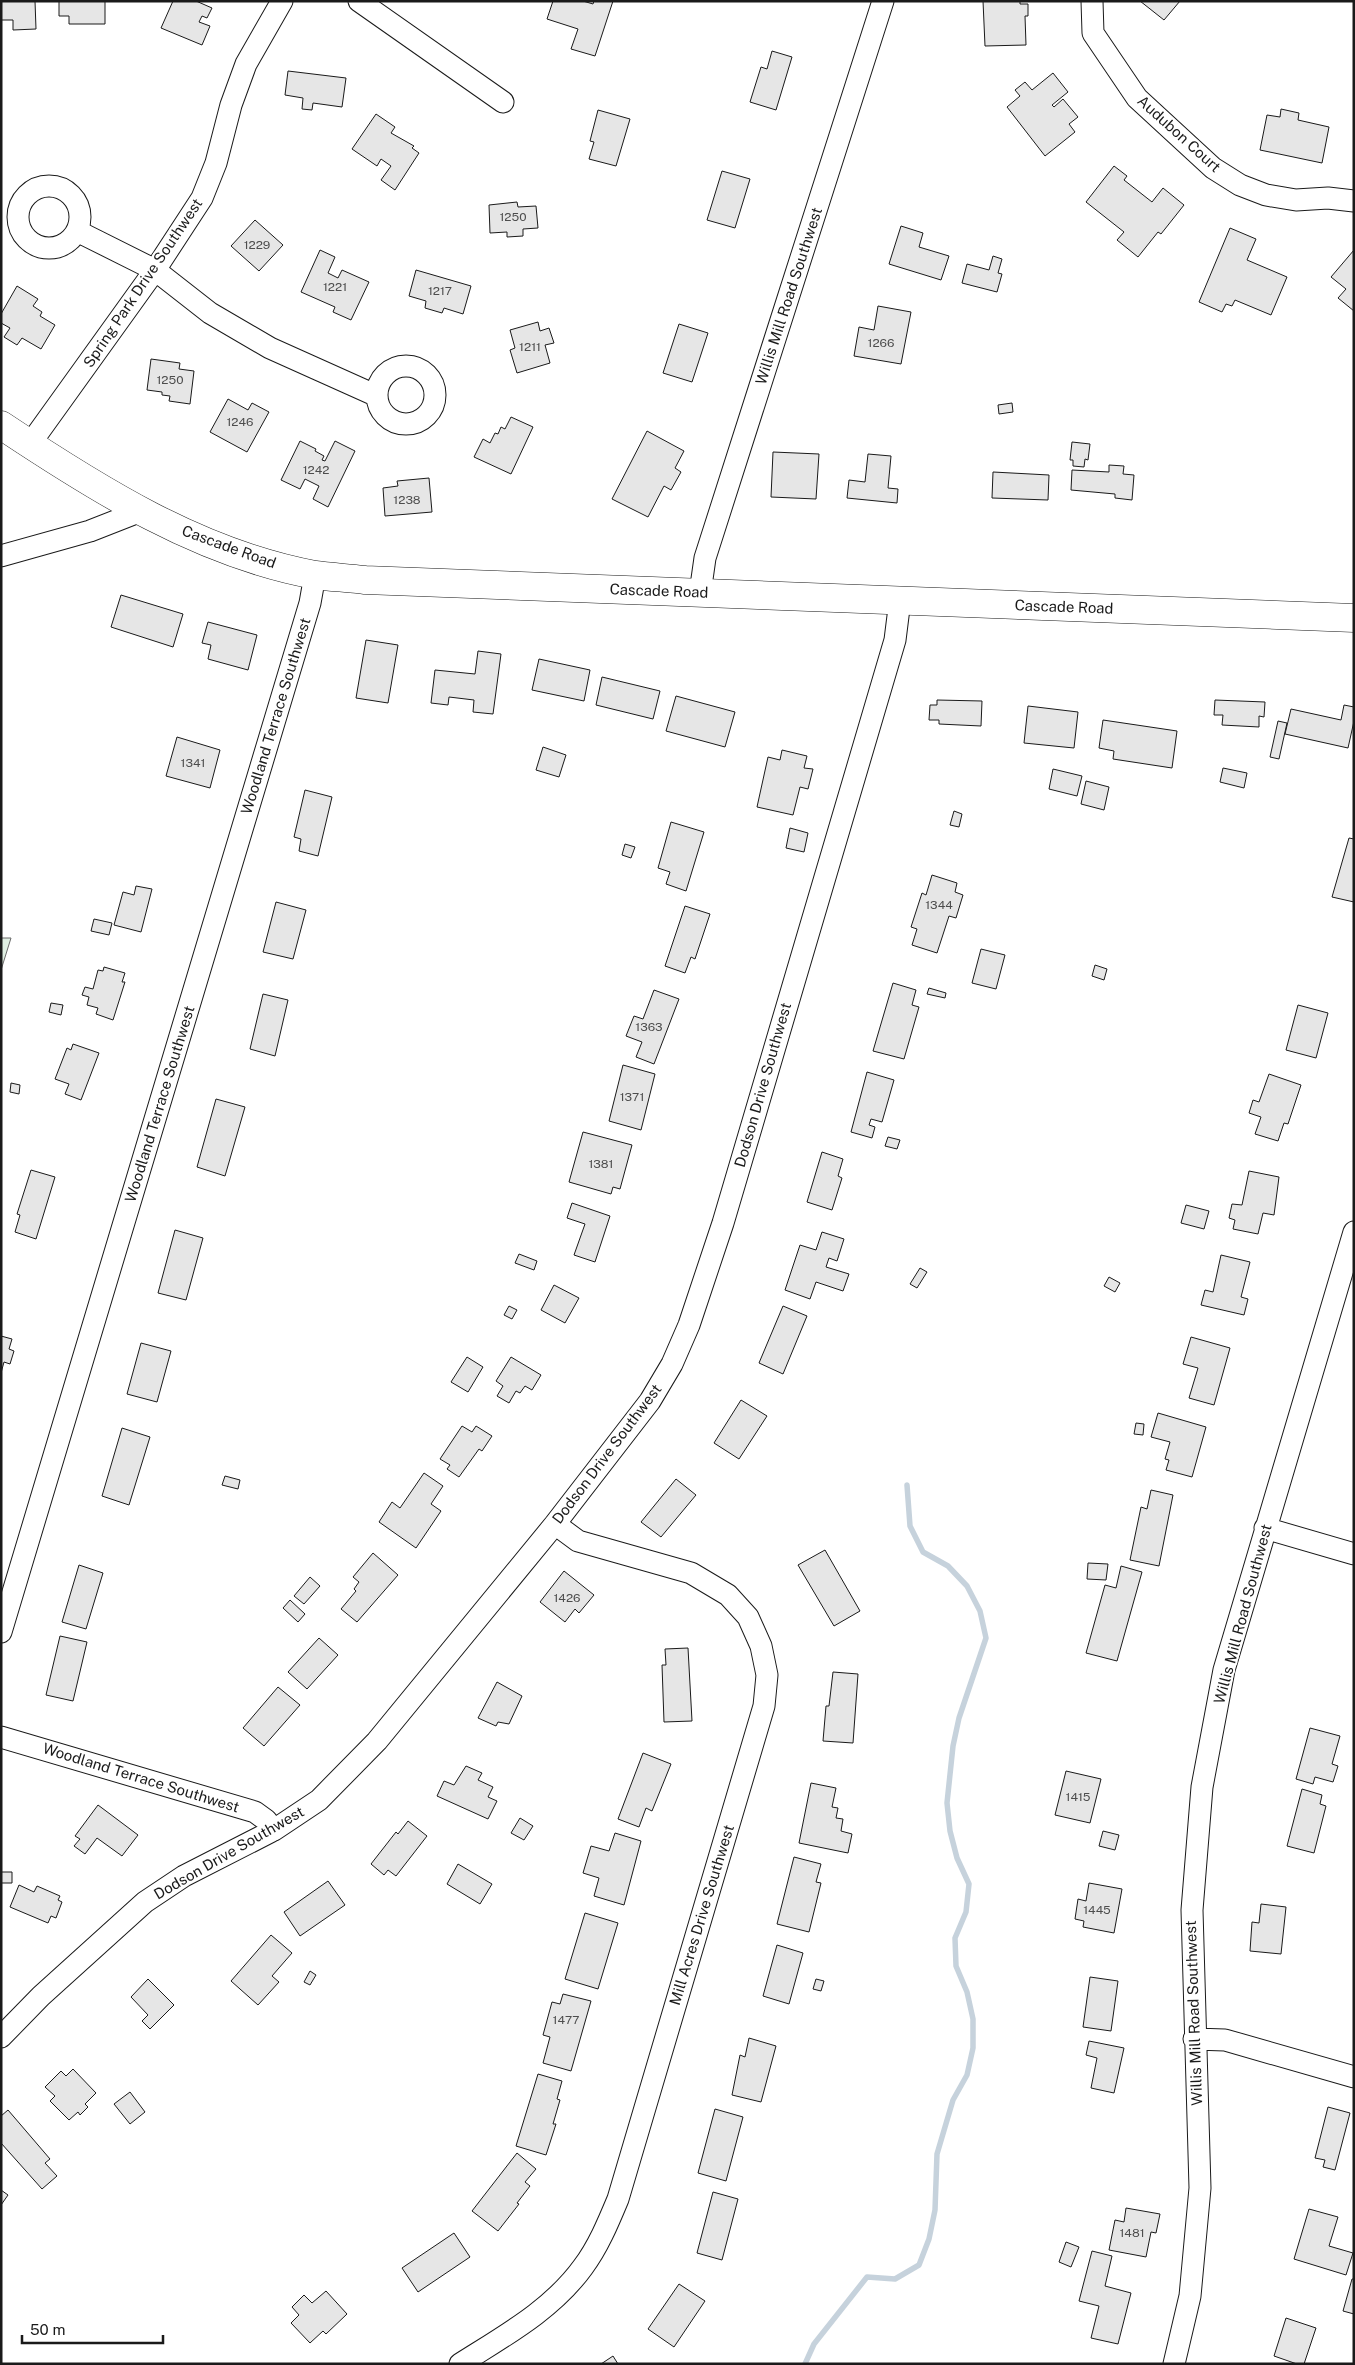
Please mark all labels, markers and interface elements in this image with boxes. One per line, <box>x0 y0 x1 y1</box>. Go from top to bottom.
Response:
street label: Audubon Court <box>1134 92 1224 175</box>
street label: Spring Park Drive Southwest <box>80 195 206 370</box>
street label: Willis Mill Road Southwest <box>752 205 825 387</box>
house number: 1250 <box>499 210 527 224</box>
house number: 1229 <box>244 238 270 252</box>
house number: 1221 <box>323 280 347 294</box>
house number: 1217 <box>428 284 452 298</box>
house number: 1266 <box>868 336 894 350</box>
house number: 1211 <box>519 340 541 354</box>
house number: 1250 <box>156 373 184 387</box>
house number: 1246 <box>226 415 254 429</box>
house number: 1242 <box>303 463 329 477</box>
house number: 1238 <box>393 493 421 507</box>
street label: Cascade Road <box>180 522 279 571</box>
street label: Cascade Road <box>609 580 709 601</box>
street label: Cascade Road <box>1014 596 1114 617</box>
street label: Woodland Terrace Southwest <box>237 615 314 816</box>
house number: 1341 <box>181 756 205 770</box>
house number: 1344 <box>925 898 953 912</box>
street label: Dodson Drive Southwest <box>731 1000 794 1169</box>
street label: Woodland Terrace Southwest <box>121 1003 198 1204</box>
house number: 1363 <box>635 1020 663 1034</box>
house number: 1371 <box>620 1090 644 1104</box>
house number: 1381 <box>588 1157 614 1171</box>
street label: Dodson Drive Southwest <box>549 1380 665 1527</box>
street label: Willis Mill Road Southwest <box>1210 1522 1275 1706</box>
house number: 1426 <box>553 1591 581 1605</box>
street label: Woodland Terrace Southwest <box>41 1739 242 1816</box>
house number: 1415 <box>1066 1790 1091 1804</box>
street label: Dodson Drive Southwest <box>151 1803 307 1903</box>
street label: Mill Acres Drive Southwest <box>666 1823 737 2007</box>
house number: 1445 <box>1083 1903 1111 1917</box>
street label: Willis Mill Road Southwest <box>1182 1920 1205 2106</box>
house number: 1477 <box>553 2013 580 2027</box>
house number: 1481 <box>1119 2226 1145 2240</box>
scale bar <box>22 2312 164 2344</box>
text: 50 m <box>30 2321 65 2338</box>

